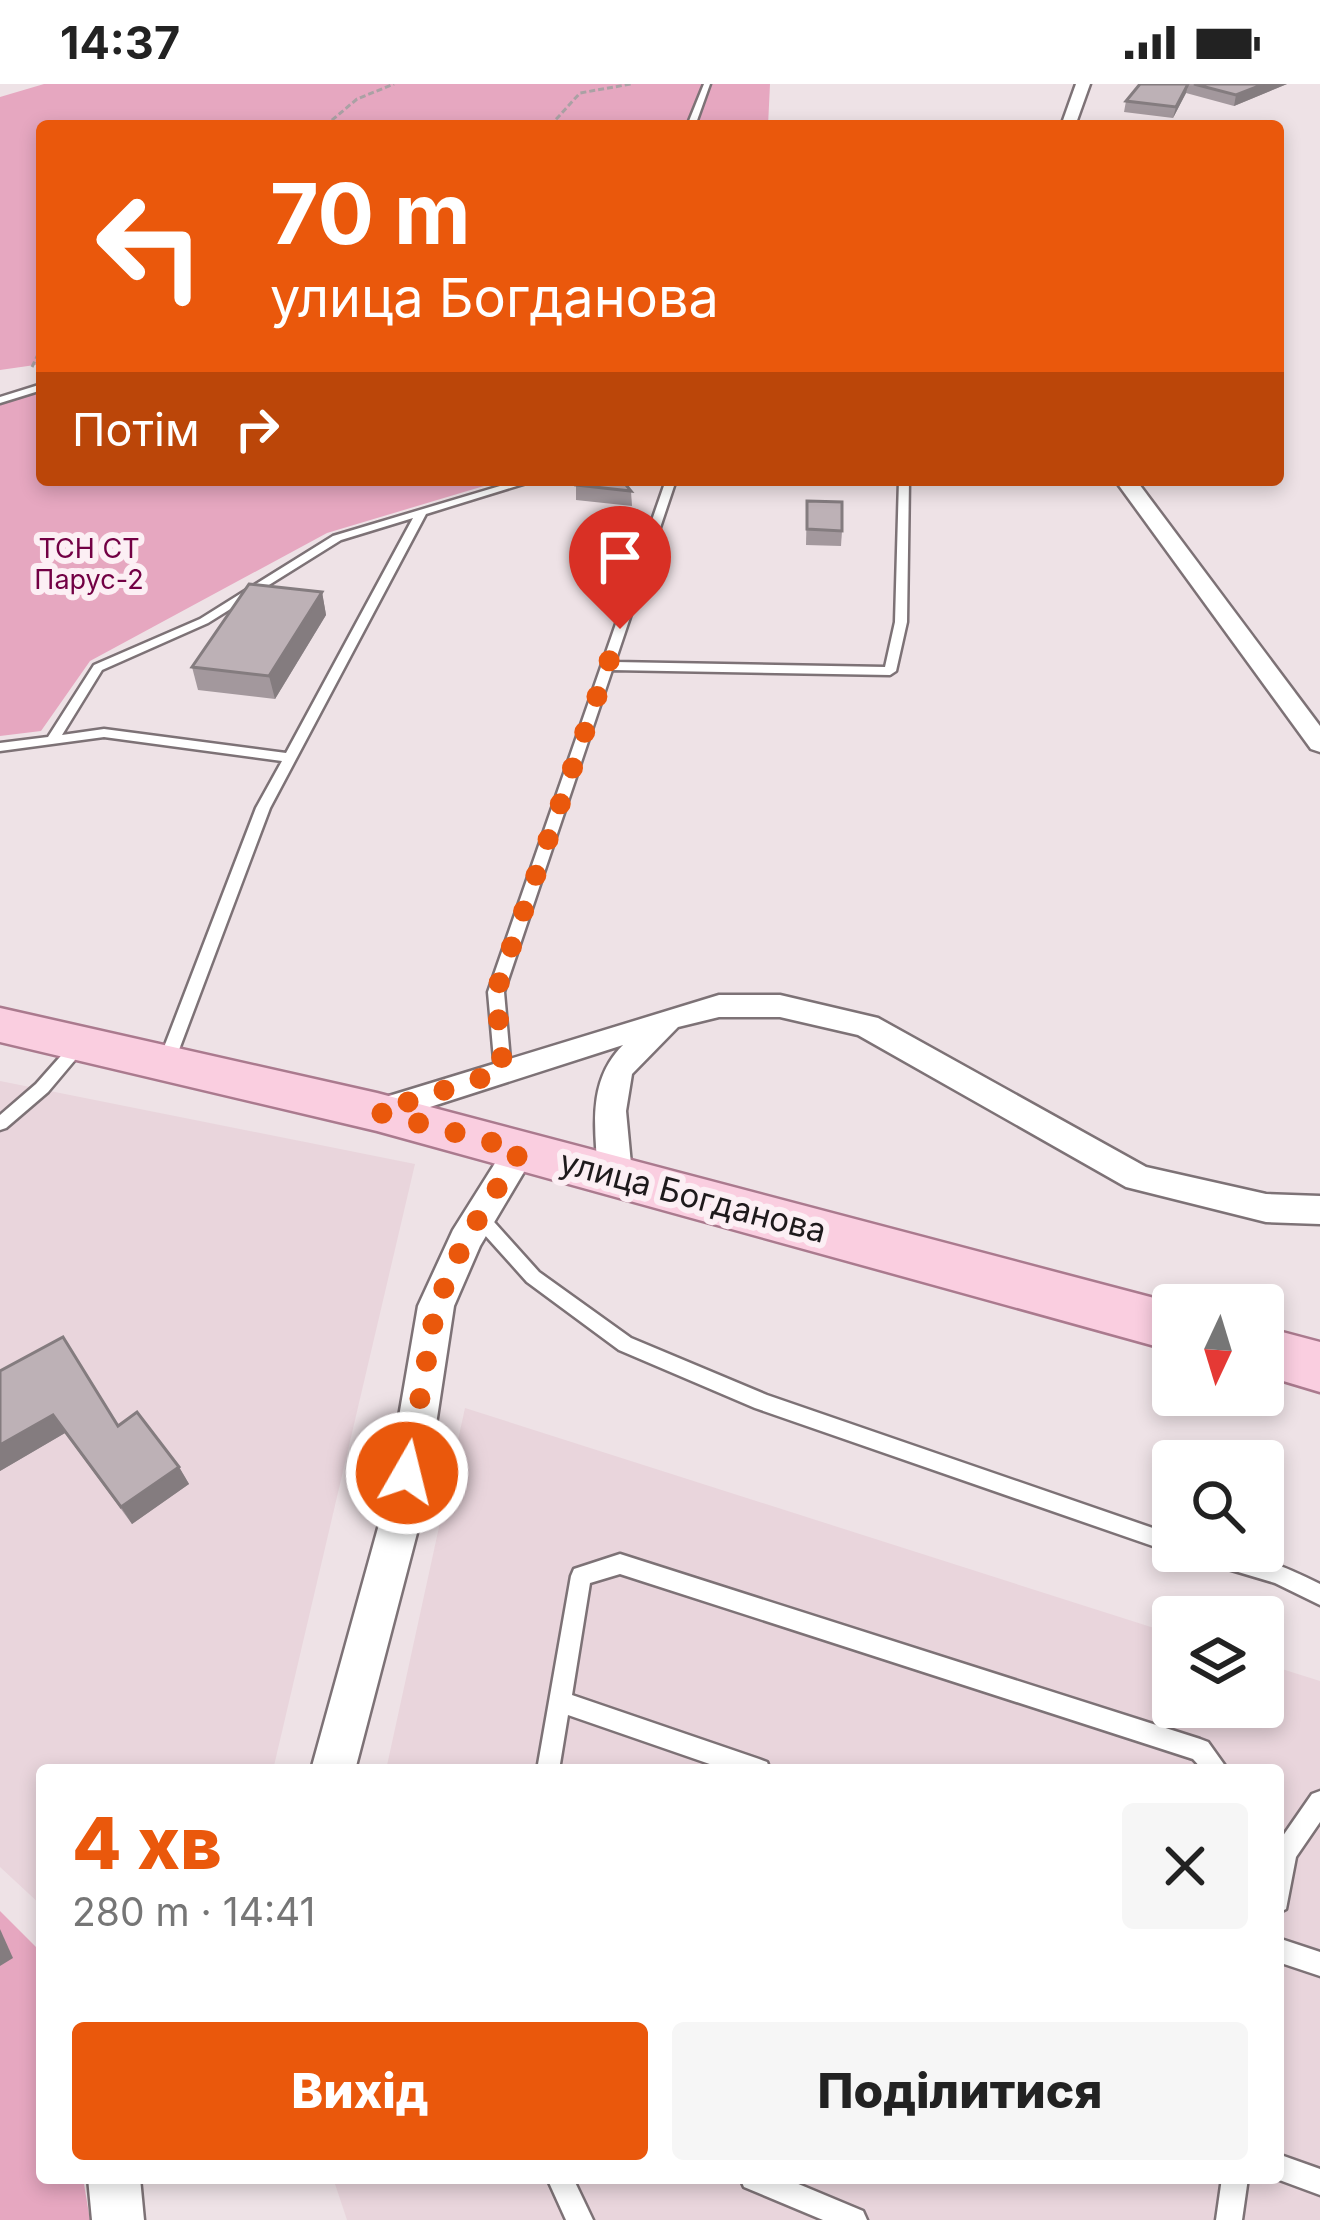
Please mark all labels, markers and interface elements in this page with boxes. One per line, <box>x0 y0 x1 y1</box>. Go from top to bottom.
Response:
text: 14:37 <box>60 15 180 70</box>
text: 70 m <box>270 163 471 264</box>
icon: left <box>72 168 228 324</box>
text: улица Богданова <box>270 265 719 330</box>
icon: right <box>224 396 290 462</box>
text: Потім <box>72 402 200 457</box>
pin <box>569 506 671 629</box>
icon: arrive <box>587 524 653 590</box>
park label: ТСН СТ Парус-2 <box>34 532 144 596</box>
street label: улица Богданова <box>555 1141 831 1251</box>
north arrow <box>1152 1284 1284 1416</box>
map controls <box>1152 1284 1284 1728</box>
position arrow <box>344 1410 470 1536</box>
button: search <box>1152 1440 1284 1572</box>
button: layers <box>1152 1596 1284 1728</box>
text: 4 хв <box>72 1799 222 1886</box>
button: close <box>1122 1803 1248 1929</box>
text: 280 m · 14:41 <box>72 1888 315 1935</box>
button: Вихід <box>72 2022 648 2160</box>
button: Поділитися <box>672 2022 1248 2160</box>

